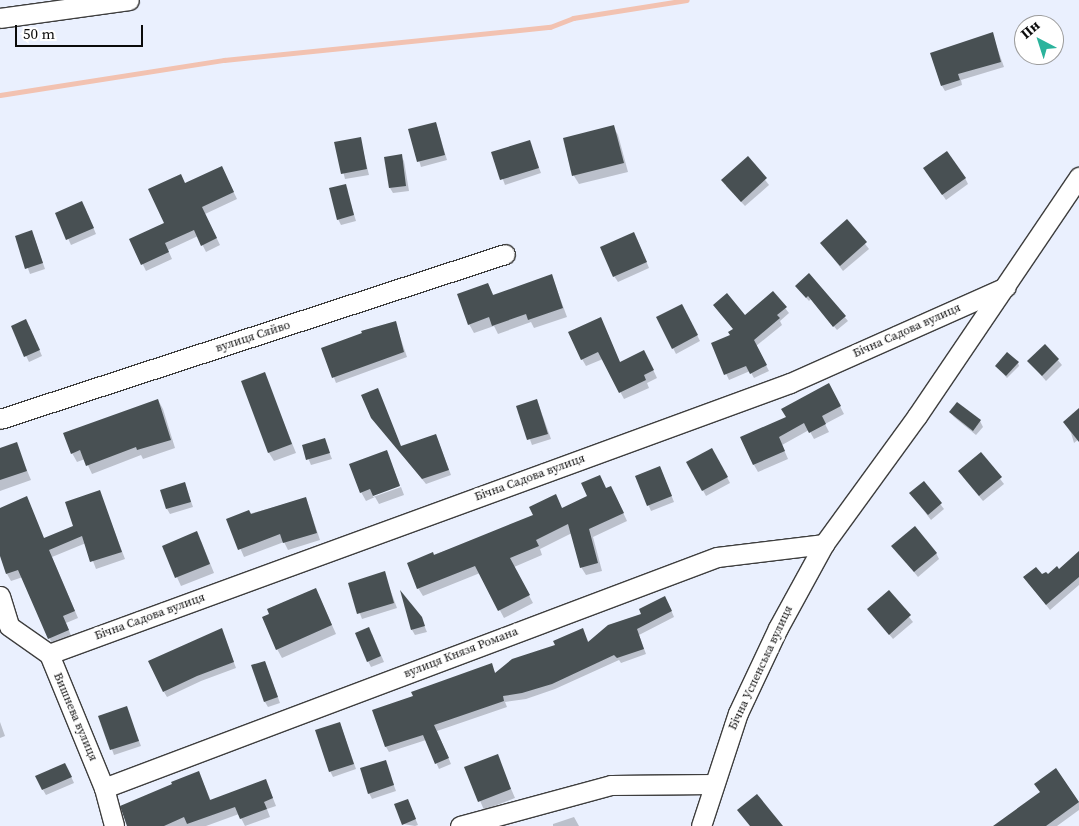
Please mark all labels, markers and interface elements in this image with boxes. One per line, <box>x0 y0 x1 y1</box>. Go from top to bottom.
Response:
scale bar <box>18 15 145 47</box>
north arrow <box>1014 15 1064 65</box>
text: Пн <box>1016 15 1044 43</box>
text: 50 m <box>23 23 55 44</box>
street label: Бічна Садова вулиця <box>851 301 963 361</box>
street label: вулиця Сяйво <box>214 318 292 356</box>
street label: Бічна Садова вулиця <box>473 451 587 505</box>
street label: Бічна Садова вулиця <box>93 590 207 644</box>
street label: Бічна Успенська вулиця <box>726 604 796 732</box>
street label: вулиця Князя Романа <box>402 625 520 681</box>
street label: Вишнева вулиця <box>50 671 100 763</box>

